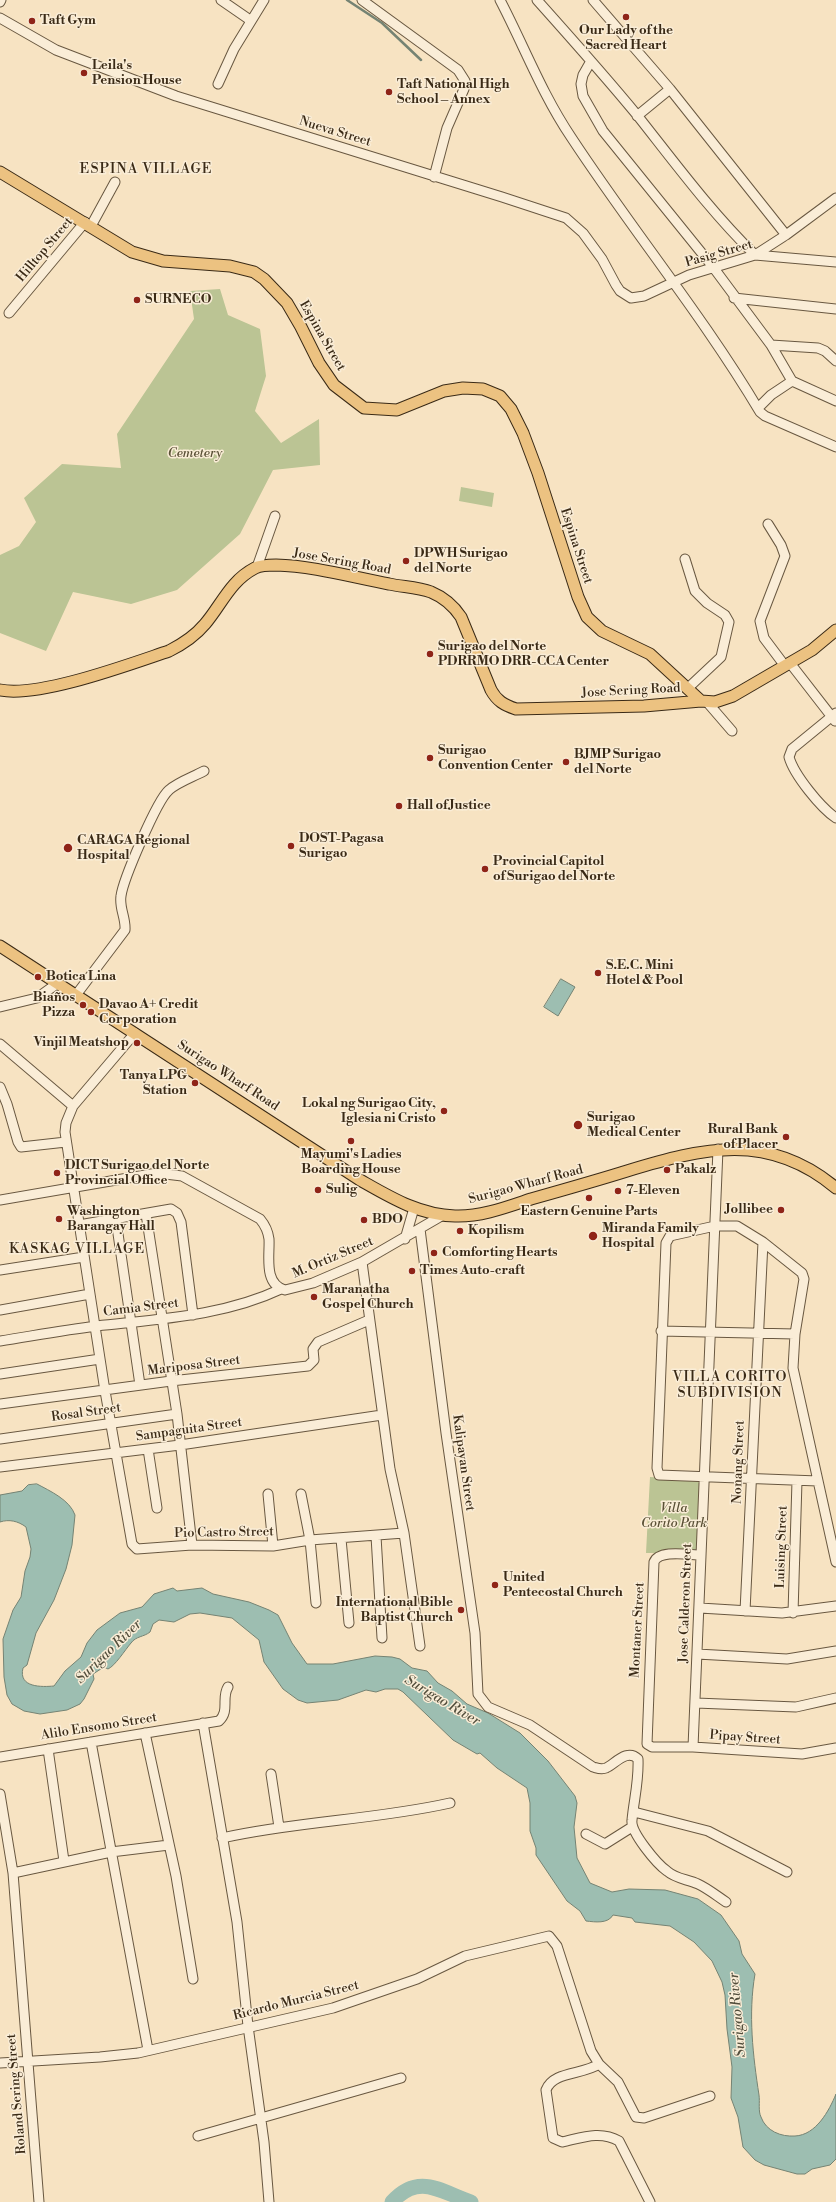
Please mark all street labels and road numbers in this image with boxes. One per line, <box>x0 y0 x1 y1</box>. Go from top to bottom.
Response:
street label: Nueva Street <box>297 114 373 150</box>
street label: Hilltop Street <box>13 214 77 286</box>
street label: Pasig Street <box>683 237 755 271</box>
street label: Espina Street <box>296 298 348 374</box>
street label: Espina Street <box>556 506 596 586</box>
street label: Jose Sering Road <box>292 546 392 578</box>
street label: Jose Sering Road <box>581 681 681 701</box>
street label: Surigao Wharf Road <box>174 1037 282 1115</box>
street label: Surigao Wharf Road <box>467 1162 585 1208</box>
street label: M. Ortiz Street <box>290 1234 376 1282</box>
street label: Camia Street <box>102 1296 180 1320</box>
street label: Mariposa Street <box>147 1353 241 1379</box>
street label: Rosal Street <box>50 1400 122 1426</box>
street label: Kalipayan Street <box>449 1414 477 1512</box>
street label: Sampaguita Street <box>135 1415 243 1445</box>
street label: Nonang Street <box>730 1420 748 1504</box>
street label: Luising Street <box>773 1505 791 1589</box>
street label: Pio Castro Street <box>174 1524 274 1542</box>
street label: Jose Calderon Street <box>676 1543 696 1663</box>
street label: Montaner Street <box>628 1582 648 1678</box>
street label: Alilo Ensomo Street <box>40 1710 158 1744</box>
street label: Pipay Street <box>709 1728 781 1748</box>
street label: Ricardo Murcia Street <box>231 1978 361 2024</box>
street label: Roland Sering Street <box>4 2033 30 2155</box>

